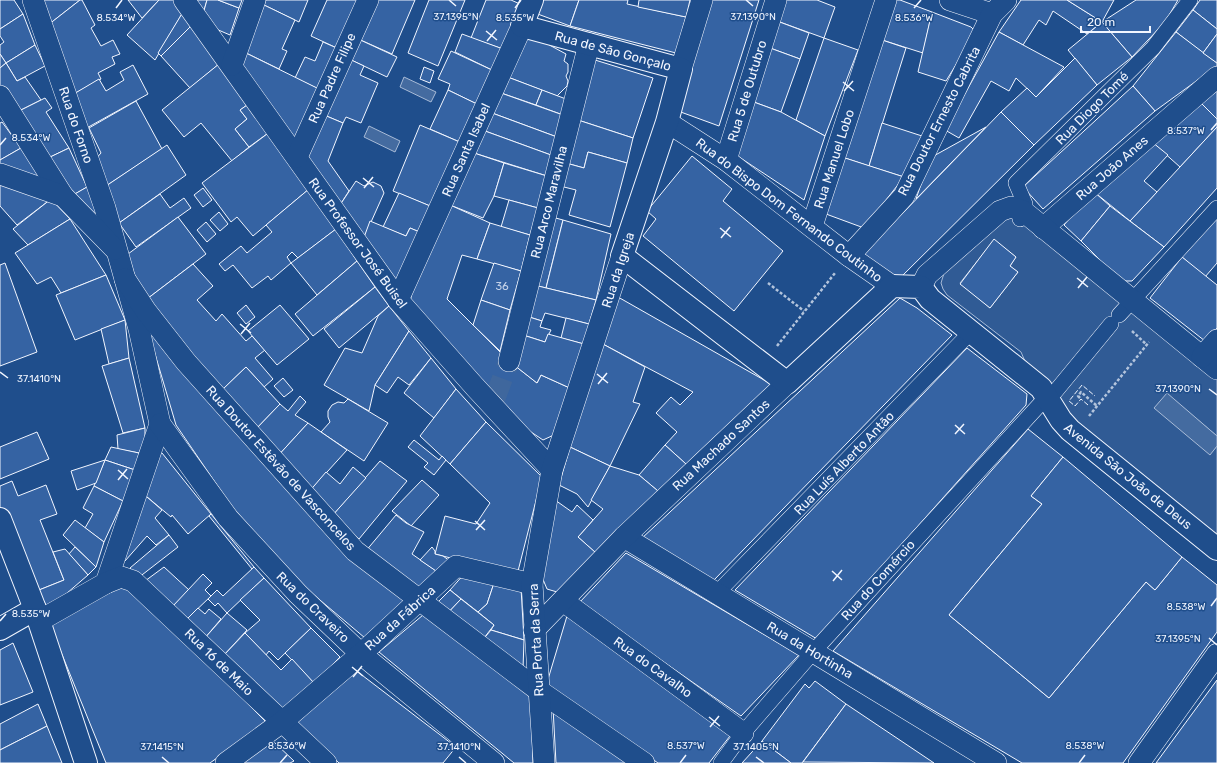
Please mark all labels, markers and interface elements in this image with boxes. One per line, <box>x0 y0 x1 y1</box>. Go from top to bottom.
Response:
scale bar <box>1081 8 1150 34</box>
text: 37.1395°N <box>433 11 479 23</box>
text: 37.1390°N <box>730 11 776 23</box>
text: 8.534°W <box>97 12 135 24</box>
text: 8.535°W <box>496 12 534 24</box>
text: 8.536°W <box>895 12 933 24</box>
text: 20 m <box>1087 15 1115 29</box>
street label: Rua de São Gonçalo <box>553 28 673 74</box>
street label: Rua Padre Filipe <box>305 31 359 125</box>
street label: Rua 5 de Outubro <box>724 38 770 144</box>
street label: Rua Doutor Ernesto Cabrita <box>895 44 983 198</box>
street label: Rua Diogo Tomé <box>1052 68 1132 148</box>
street label: Rua do Forno <box>56 85 96 165</box>
street label: Rua Santa Isabel <box>439 101 493 199</box>
street label: Rua Manuel Lobo <box>811 108 857 210</box>
text: 8.537°W <box>1167 125 1205 137</box>
text: 8.534°W <box>12 132 50 144</box>
street label: Rua João Anes <box>1073 132 1151 203</box>
street label: Rua do Bispo Dom Fernando Coutinho <box>693 135 885 285</box>
street label: Rua Arco Maravilha <box>528 144 570 260</box>
street label: Rua Professor José Buisel <box>306 175 410 311</box>
street label: Rua da Igreja <box>599 230 638 310</box>
house number: 36 <box>495 280 509 293</box>
text: 37.1410°N <box>17 373 61 385</box>
street label: Rua Doutor Estêvão de Vasconcelos <box>203 383 359 554</box>
text: 37.1390°N <box>1155 383 1201 395</box>
street label: Rua Machado Santos <box>669 396 773 494</box>
street label: Rua Luís Alberto Antão <box>791 408 897 518</box>
street label: Avenida São João de Deus <box>1061 420 1195 532</box>
street label: Rua do Comércio <box>838 537 918 623</box>
street label: Rua do Craveiro <box>274 569 352 645</box>
street label: Rua da Fábrica <box>362 583 438 653</box>
street label: Rua Porta da Serra <box>526 583 546 697</box>
text: 8.538°W <box>1167 601 1205 613</box>
text: 8.535°W <box>12 608 50 620</box>
street label: Rua da Hortinha <box>764 618 856 682</box>
street label: Rua 16 de Maio <box>182 625 256 699</box>
street label: Rua do Cavalho <box>611 633 695 701</box>
text: 37.1395°N <box>1155 633 1201 645</box>
text: 8.536°W <box>268 740 306 752</box>
text: 8.537°W <box>667 740 705 752</box>
text: 8.538°W <box>1066 740 1104 752</box>
text: 37.1415°N <box>140 741 184 753</box>
text: 37.1410°N <box>437 741 481 753</box>
text: 37.1405°N <box>733 741 779 753</box>

